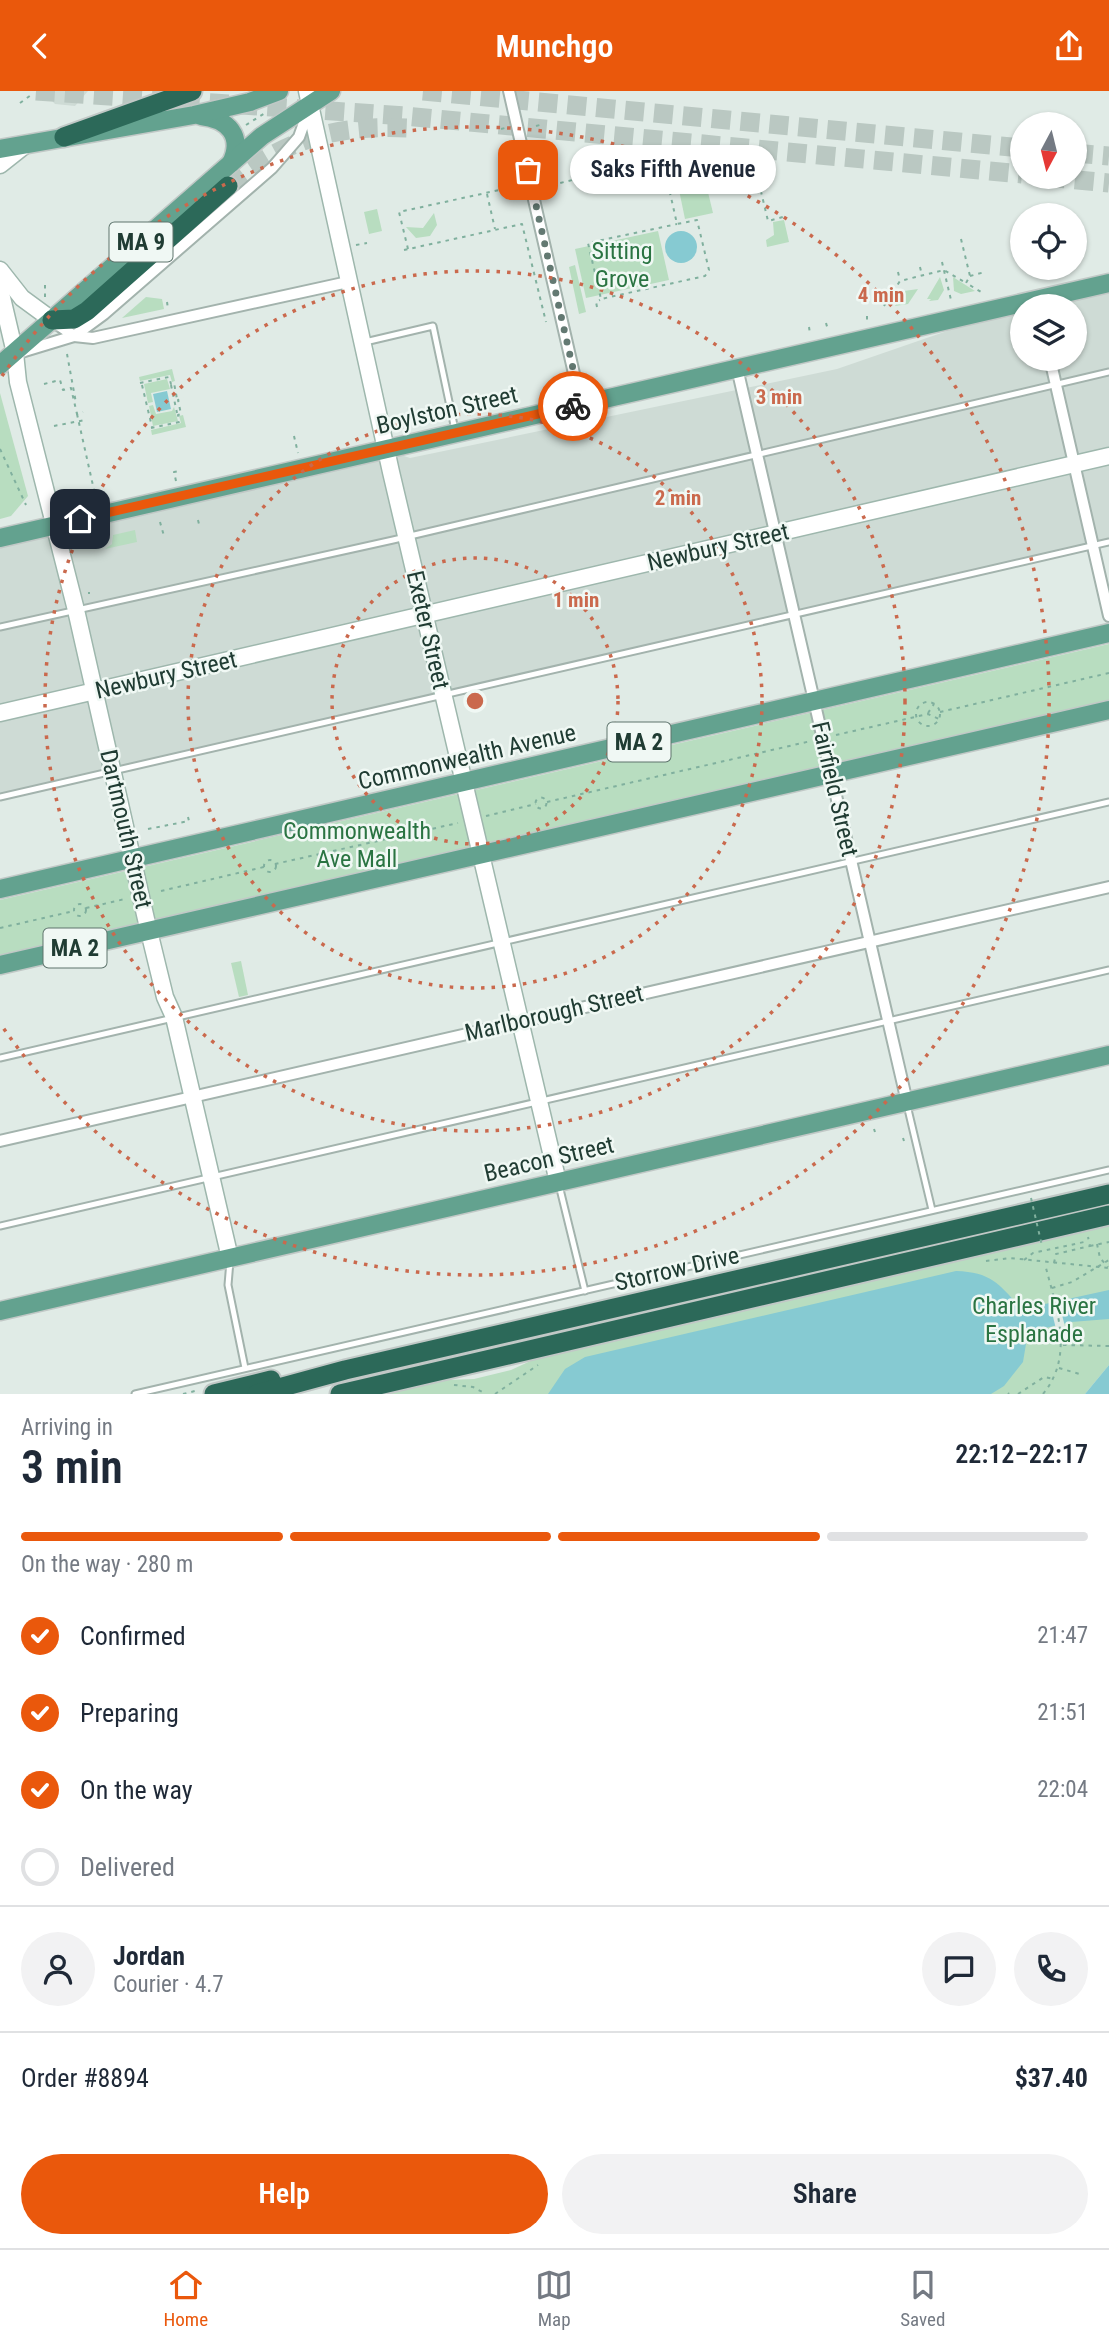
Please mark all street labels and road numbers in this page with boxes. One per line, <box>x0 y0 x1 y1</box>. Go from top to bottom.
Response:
road number: MA 9 <box>110 223 172 261</box>
street label: Boylston Street <box>374 380 520 440</box>
street label: Newbury Street <box>644 517 792 577</box>
street label: Exeter Street <box>401 568 455 692</box>
street label: Newbury Street <box>92 645 240 705</box>
street label: Commonwealth Avenue <box>355 718 579 796</box>
street label: Fairfield Street <box>806 719 864 859</box>
road number: MA 2 <box>608 723 670 761</box>
street label: Dartmouth Street <box>94 747 158 911</box>
road number: MA 2 <box>43 929 106 967</box>
street label: Marlborough Street <box>462 979 646 1047</box>
street label: Beacon Street <box>481 1130 617 1188</box>
street label: Storrow Drive <box>612 1241 742 1297</box>

